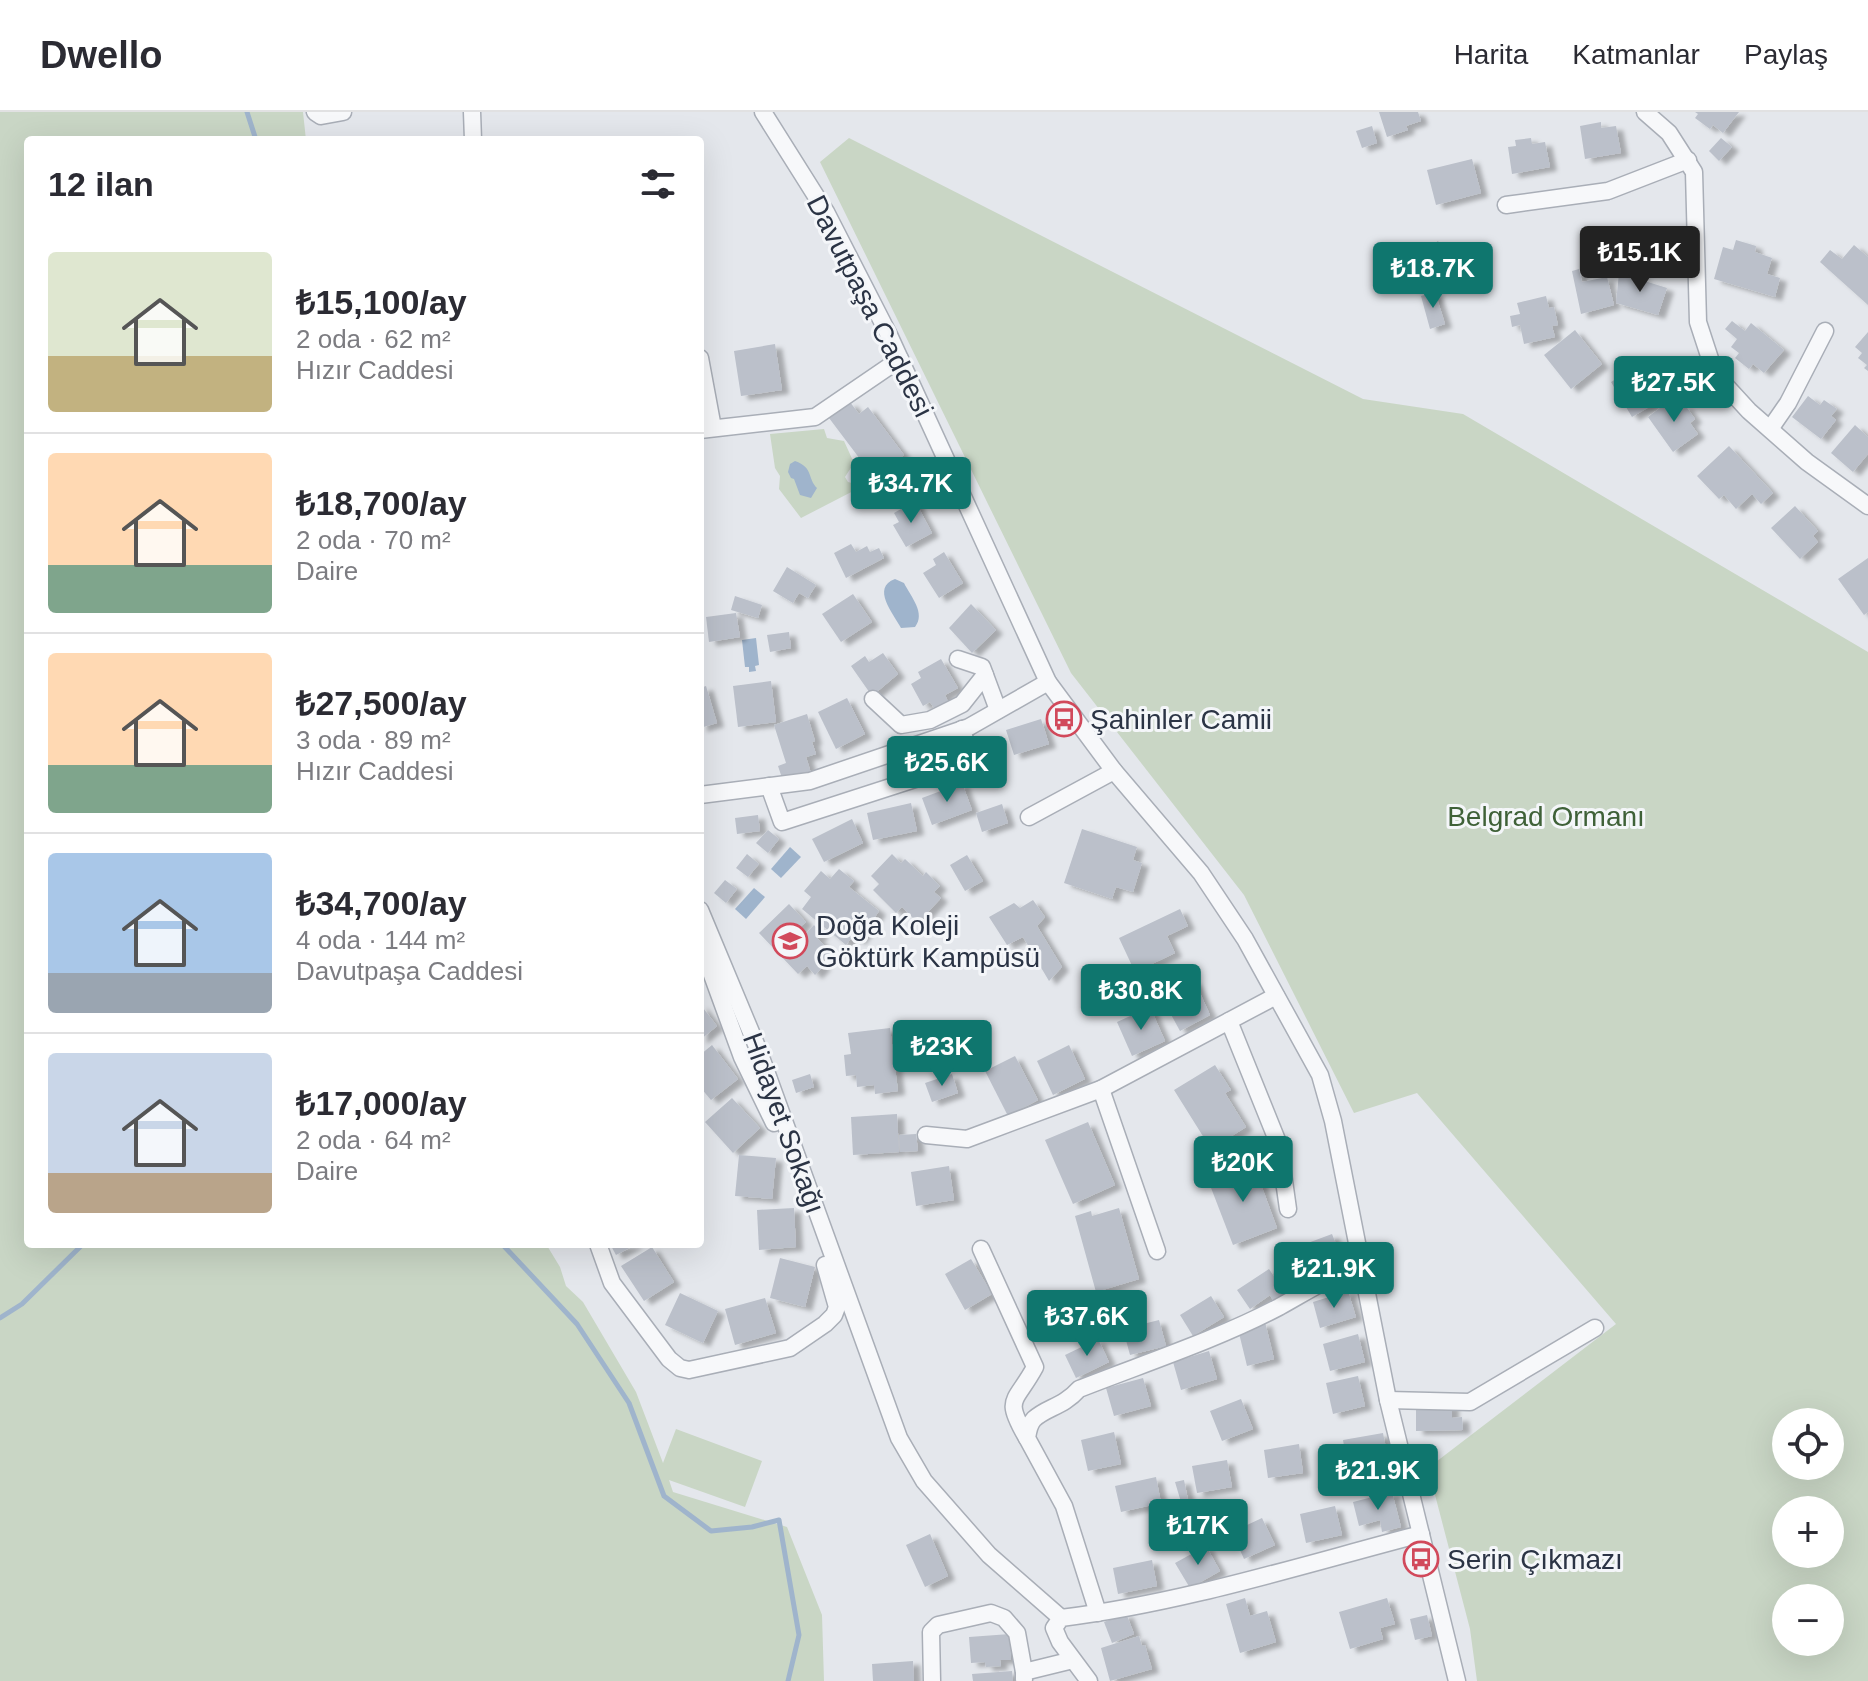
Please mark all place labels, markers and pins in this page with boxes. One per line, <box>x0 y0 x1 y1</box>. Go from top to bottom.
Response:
pin: ₺15.1K <box>1575 226 1705 294</box>
pin: ₺18.7K <box>1368 242 1498 310</box>
pin: ₺27.5K <box>1609 356 1739 424</box>
pin: ₺34.7K <box>846 457 976 525</box>
bus stop icon: Şahinler Camii <box>1045 700 1083 738</box>
place label: Şahinler Camii <box>1090 704 1272 735</box>
pin: ₺25.6K <box>882 736 1012 804</box>
place label: Doğa Koleji Göktürk Kampüsü <box>816 910 1040 973</box>
school or university icon: Doğa Koleji Göktürk Kampüsü <box>771 922 809 960</box>
pin: ₺30.8K <box>1076 964 1206 1032</box>
pin: ₺23K <box>895 1020 989 1088</box>
pin: ₺20K <box>1196 1136 1290 1204</box>
pin: ₺21.9K <box>1269 1242 1399 1310</box>
pin: ₺37.6K <box>1022 1290 1152 1358</box>
pin: ₺21.9K <box>1313 1444 1443 1512</box>
pin: ₺17K <box>1151 1499 1245 1567</box>
bus stop icon: Serin Çıkmazı <box>1402 1540 1440 1578</box>
place label: Serin Çıkmazı <box>1447 1544 1623 1575</box>

